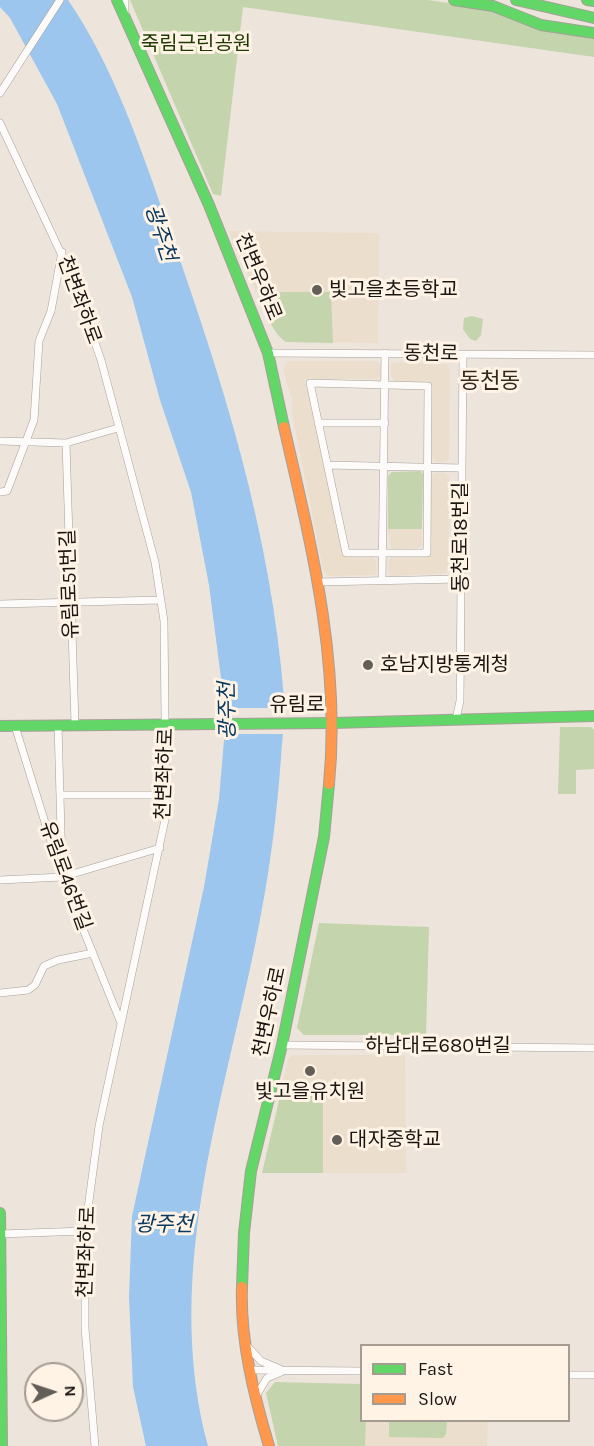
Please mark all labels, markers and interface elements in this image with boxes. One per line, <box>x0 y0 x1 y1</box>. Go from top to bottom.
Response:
park label: 죽림근린공원 <box>141 32 251 56</box>
water label: 광주천 <box>139 202 181 264</box>
street label: 천변우하로 <box>230 230 286 324</box>
street label: 천변좌하로 <box>52 253 106 347</box>
place label: 빛고을초등학교 <box>329 278 458 302</box>
marker: 빛고을초등학교 <box>310 283 324 297</box>
street label: 동천로 <box>403 342 459 366</box>
district label: 동천동 <box>460 369 520 395</box>
street label: 동천로18번길 <box>449 482 473 592</box>
street label: 유림로51번길 <box>56 529 84 639</box>
place label: 호남지방통계청 <box>380 653 509 677</box>
marker: 호남지방통계청 <box>361 658 375 672</box>
water label: 광주천 <box>215 682 241 740</box>
street label: 유림로 <box>269 693 325 717</box>
street label: 천변좌하로 <box>151 728 179 820</box>
street label: 유림로46번길 <box>34 818 96 934</box>
street label: 천변우하로 <box>249 965 291 1059</box>
street label: 하남대로680번길 <box>365 1034 511 1058</box>
marker: 빛고을유치원 <box>303 1064 317 1078</box>
place label: 빛고을유치원 <box>255 1080 365 1104</box>
place label: 대자중학교 <box>349 1128 441 1152</box>
marker: 대자중학교 <box>330 1133 344 1147</box>
street label: 천변좌하로 <box>73 1206 101 1298</box>
water label: 광주천 <box>135 1212 193 1238</box>
legend <box>360 1344 570 1422</box>
text: Fast <box>418 1358 453 1380</box>
north arrow <box>24 1362 84 1422</box>
text: N <box>61 1385 80 1397</box>
text: Slow <box>418 1388 457 1410</box>

